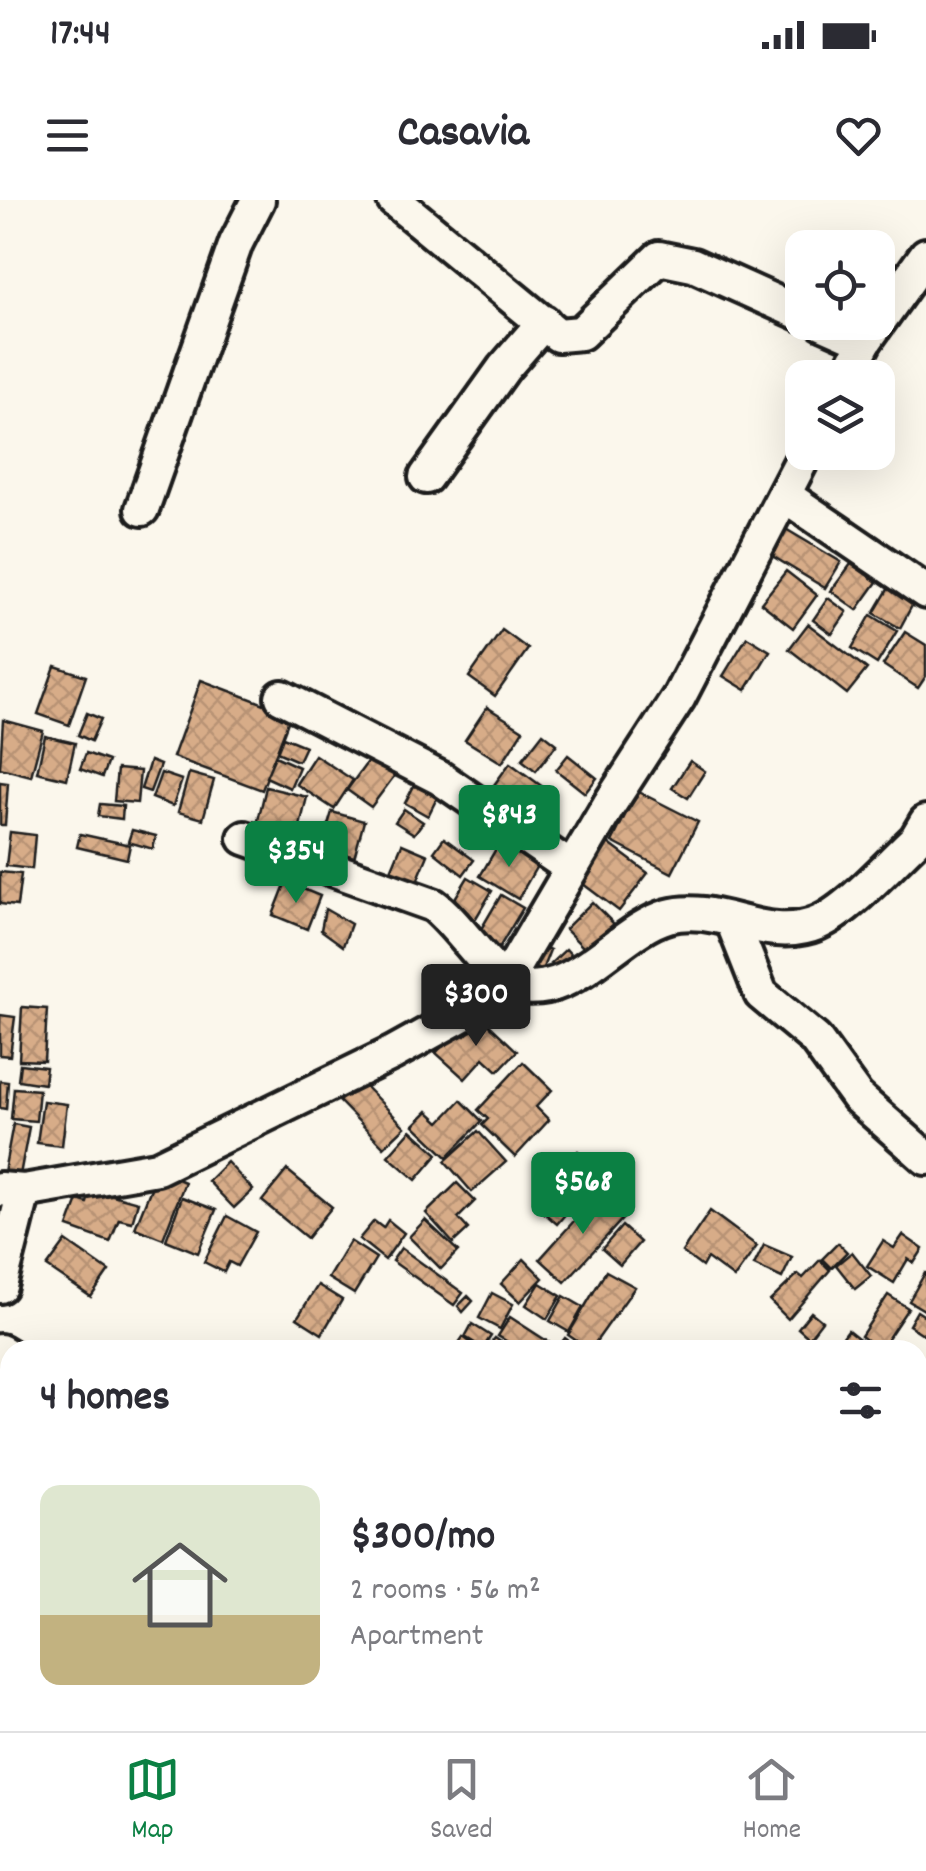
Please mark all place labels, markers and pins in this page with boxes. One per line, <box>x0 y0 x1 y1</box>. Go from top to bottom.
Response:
pin: $843 <box>450 785 568 870</box>
pin: $354 <box>237 821 355 906</box>
pin: $300 <box>417 964 535 1049</box>
pin: $568 <box>524 1152 642 1237</box>

